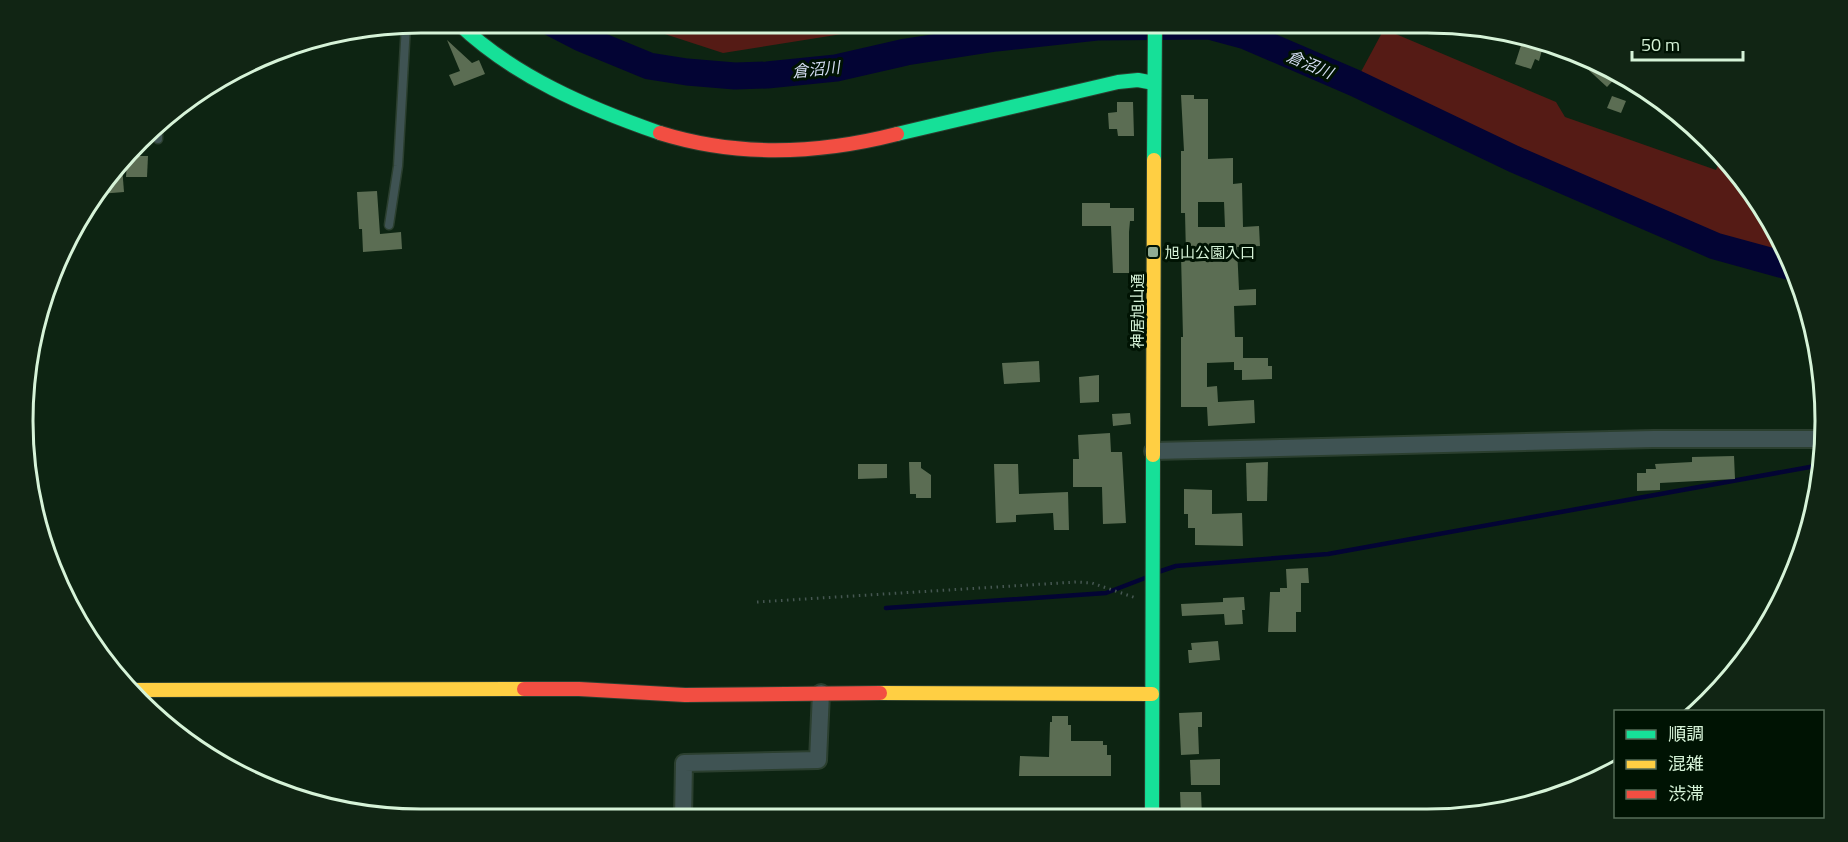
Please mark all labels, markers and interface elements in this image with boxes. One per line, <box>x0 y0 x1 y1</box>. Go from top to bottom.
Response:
scale bar <box>1632 24 1743 62</box>
text: 50 m <box>1641 31 1680 58</box>
water label: 倉沼川 <box>1283 44 1339 85</box>
water label: 倉沼川 <box>791 54 843 83</box>
place label: 旭山公園入口 <box>1165 241 1255 264</box>
marker: 旭山公園入口 <box>1146 245 1160 259</box>
street label: 神居旭山通 <box>1126 273 1149 349</box>
legend <box>1614 710 1824 818</box>
text: 順調 <box>1668 720 1704 747</box>
text: 混雑 <box>1668 750 1704 777</box>
text: 渋滞 <box>1668 780 1704 807</box>

